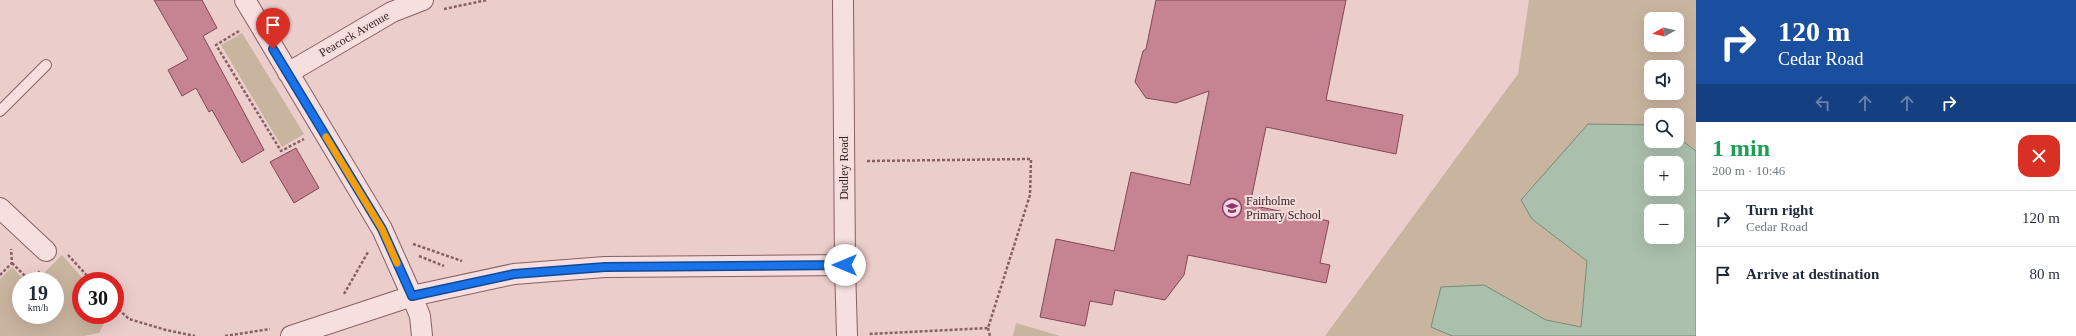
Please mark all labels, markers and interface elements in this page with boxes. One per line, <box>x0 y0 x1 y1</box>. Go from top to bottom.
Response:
pin <box>256 8 290 49</box>
street label: Peacock Avenue <box>316 8 392 60</box>
north arrow <box>1644 12 1684 52</box>
map controls <box>1644 12 1684 244</box>
icon: arrive <box>262 14 284 36</box>
icon: right <box>1712 16 1764 68</box>
text: 120 m <box>1778 16 1850 47</box>
text: Cedar Road <box>1778 49 1863 69</box>
button: sound <box>1644 60 1684 100</box>
icon: left <box>1812 92 1834 114</box>
icon: ahead <box>1854 92 1876 114</box>
icon: ahead <box>1896 92 1918 114</box>
icon: right <box>1938 92 1960 114</box>
button: search <box>1644 108 1684 148</box>
text: 1 min <box>1712 135 1770 161</box>
button: close <box>2018 135 2060 177</box>
street label: Dudley Road <box>837 136 851 200</box>
button: + <box>1644 156 1684 196</box>
text: 200 m · 10:46 <box>1712 163 1785 178</box>
place label: Fairholme Primary School <box>1246 194 1322 222</box>
school or university icon: Fairholme Primary School <box>1221 197 1243 219</box>
text: Turn right <box>1746 202 1813 218</box>
button: − <box>1644 204 1684 244</box>
icon: right <box>1712 208 1734 230</box>
text: 120 m <box>2022 210 2060 226</box>
text: Cedar Road <box>1746 219 1808 234</box>
position arrow <box>824 244 866 286</box>
icon: arrive <box>1712 264 1734 286</box>
text: Arrive at destination <box>1746 266 1879 282</box>
text: 80 m <box>2030 266 2060 282</box>
speed limit sign: 30 <box>72 272 124 324</box>
text: 19 <box>28 282 48 304</box>
text: km/h <box>28 302 48 313</box>

